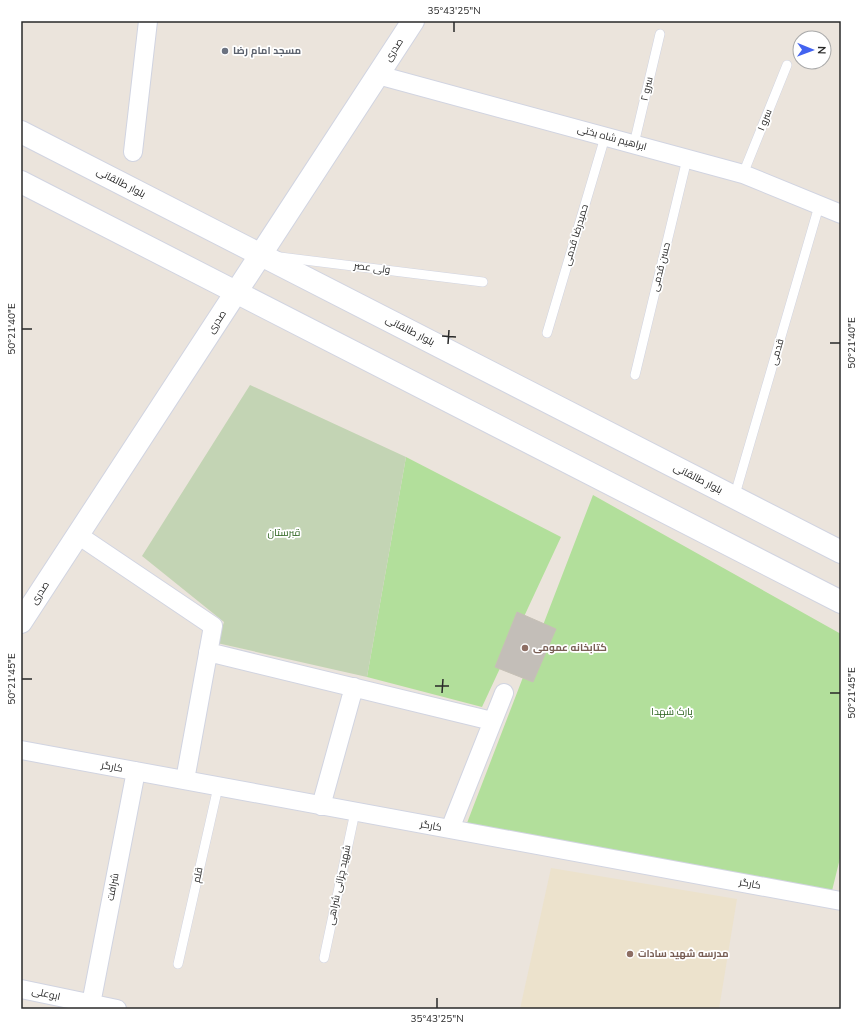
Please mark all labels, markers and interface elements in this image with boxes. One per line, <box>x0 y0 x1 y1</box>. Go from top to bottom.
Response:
text: 35°43'25"N <box>427 4 481 18</box>
north arrow <box>792 30 832 70</box>
street label: صدری <box>381 36 407 64</box>
place label: مسجد امام رضا <box>233 44 301 58</box>
marker: مسجد امام رضا <box>220 46 230 56</box>
text: N <box>814 46 829 54</box>
street label: سرو ۲ <box>637 76 657 102</box>
street label: سرو ۱ <box>754 107 776 133</box>
street label: ابراهیم شاه بختی <box>576 122 648 154</box>
street label: بلوار طالقانی <box>94 165 148 201</box>
street label: حمیدرضا قدمی <box>560 203 592 267</box>
street label: حسن قدمی <box>648 241 674 293</box>
street label: ولی عصر <box>352 259 391 277</box>
text: 50°21'40"E <box>5 303 19 355</box>
street label: صدری <box>204 308 230 336</box>
street label: بلوار طالقانی <box>383 313 437 349</box>
text: 50°21'40"E <box>845 317 859 369</box>
street label: قدمی <box>767 337 787 367</box>
street label: بلوار طالقانی <box>671 461 725 497</box>
park label: قبرستان <box>268 526 300 540</box>
street label: صدری <box>27 579 53 607</box>
place label: کتابخانه عمومی <box>533 641 607 655</box>
marker: کتابخانه عمومی <box>520 643 530 653</box>
text: 50°21'45"E <box>5 653 19 705</box>
text: 50°21'45"E <box>845 667 859 719</box>
park label: پارک شهدا <box>651 705 693 719</box>
street label: کارگر <box>99 758 124 776</box>
street label: کارگر <box>418 817 443 835</box>
street label: شهید چزانی شراهی <box>324 844 354 926</box>
street label: قلم <box>189 866 207 884</box>
street label: شرافت <box>103 872 123 902</box>
street label: کارگر <box>737 875 762 893</box>
place label: مدرسه شهید سادات <box>638 947 729 961</box>
marker: مدرسه شهید سادات <box>625 949 635 959</box>
street label: ابوعلی <box>30 984 62 1004</box>
text: 35°43'25"N <box>410 1012 464 1026</box>

